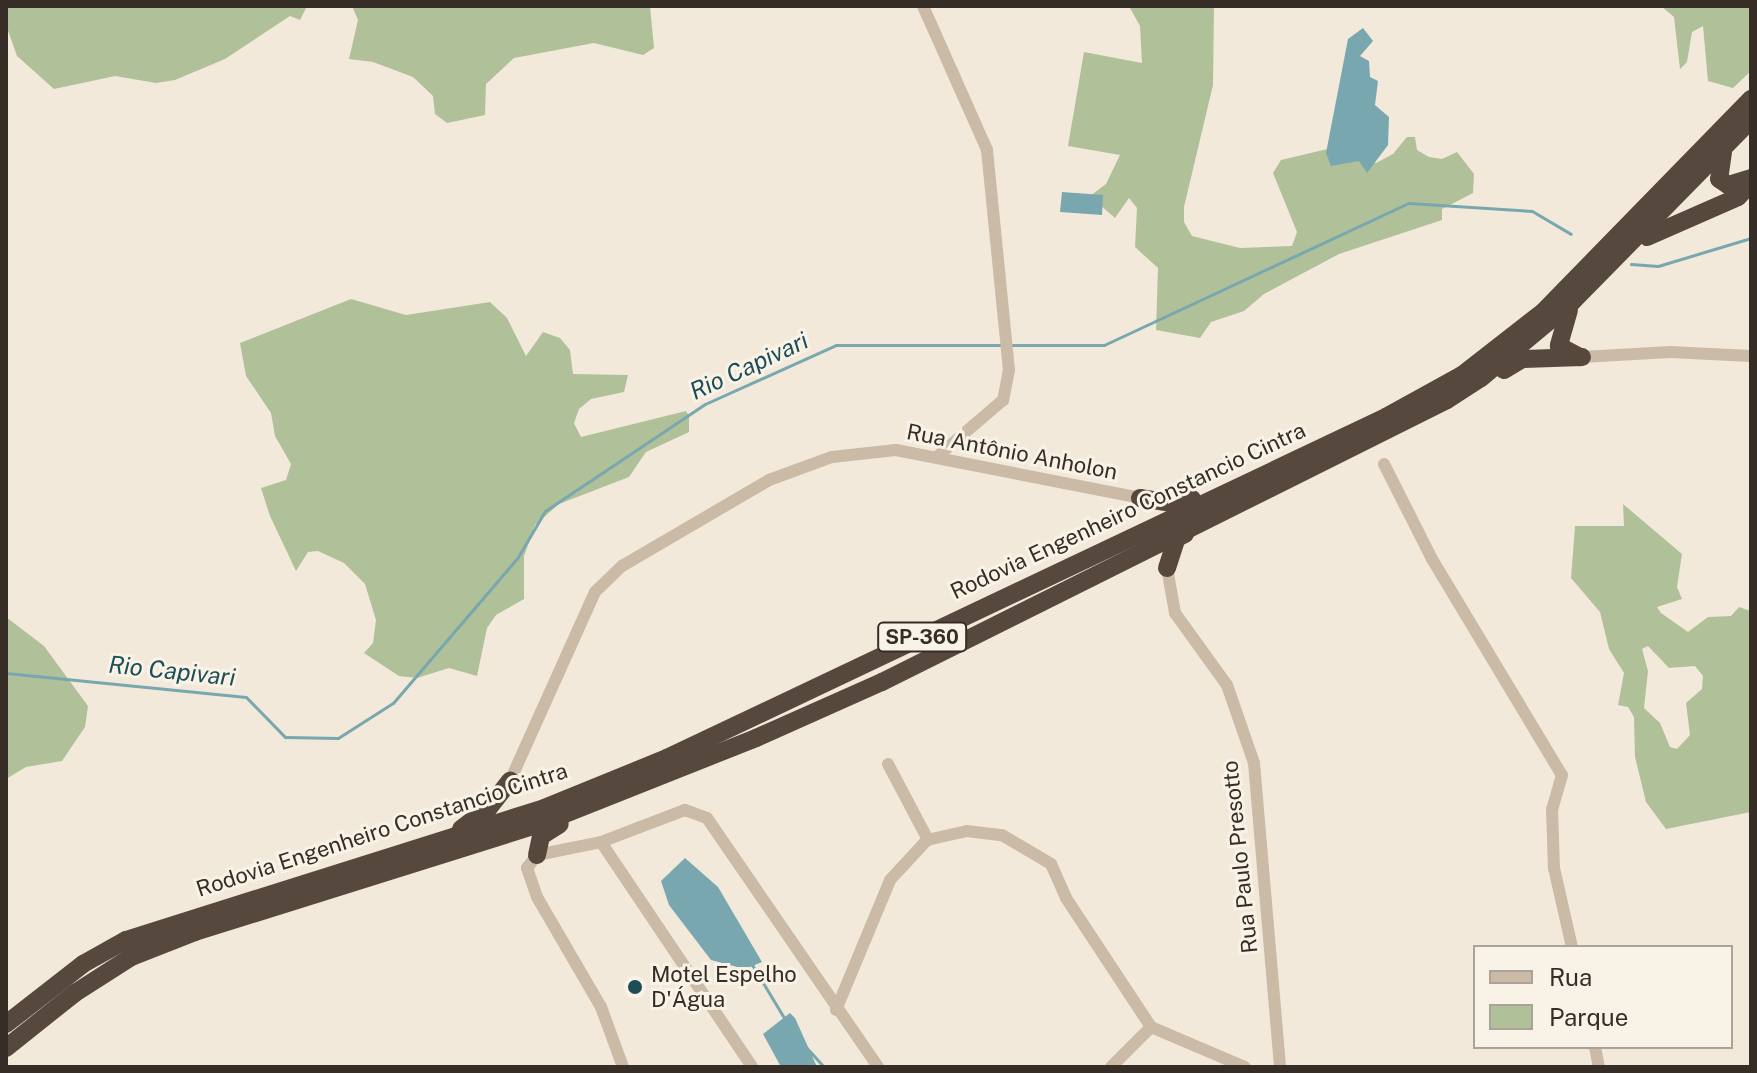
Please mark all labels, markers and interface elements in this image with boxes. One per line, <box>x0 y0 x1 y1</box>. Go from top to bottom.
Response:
water label: Rio Capivari <box>685 326 813 406</box>
street label: Rodovia Engenheiro Constancio Cintra <box>946 417 1310 605</box>
street label: Rua Antônio Anholon <box>904 419 1120 485</box>
road number: SP-360 <box>876 621 968 653</box>
water label: Rio Capivari <box>107 650 237 692</box>
street label: Rodovia Engenheiro Constancio Cintra <box>193 757 571 903</box>
street label: Rua Paulo Presotto <box>1217 759 1263 955</box>
legend <box>1473 945 1733 1049</box>
place label: Motel Espelho D'Água <box>651 961 797 1012</box>
text: Rua <box>1549 963 1592 991</box>
marker: Motel Espelho D'Água <box>626 978 644 996</box>
text: Parque <box>1549 1003 1628 1031</box>

